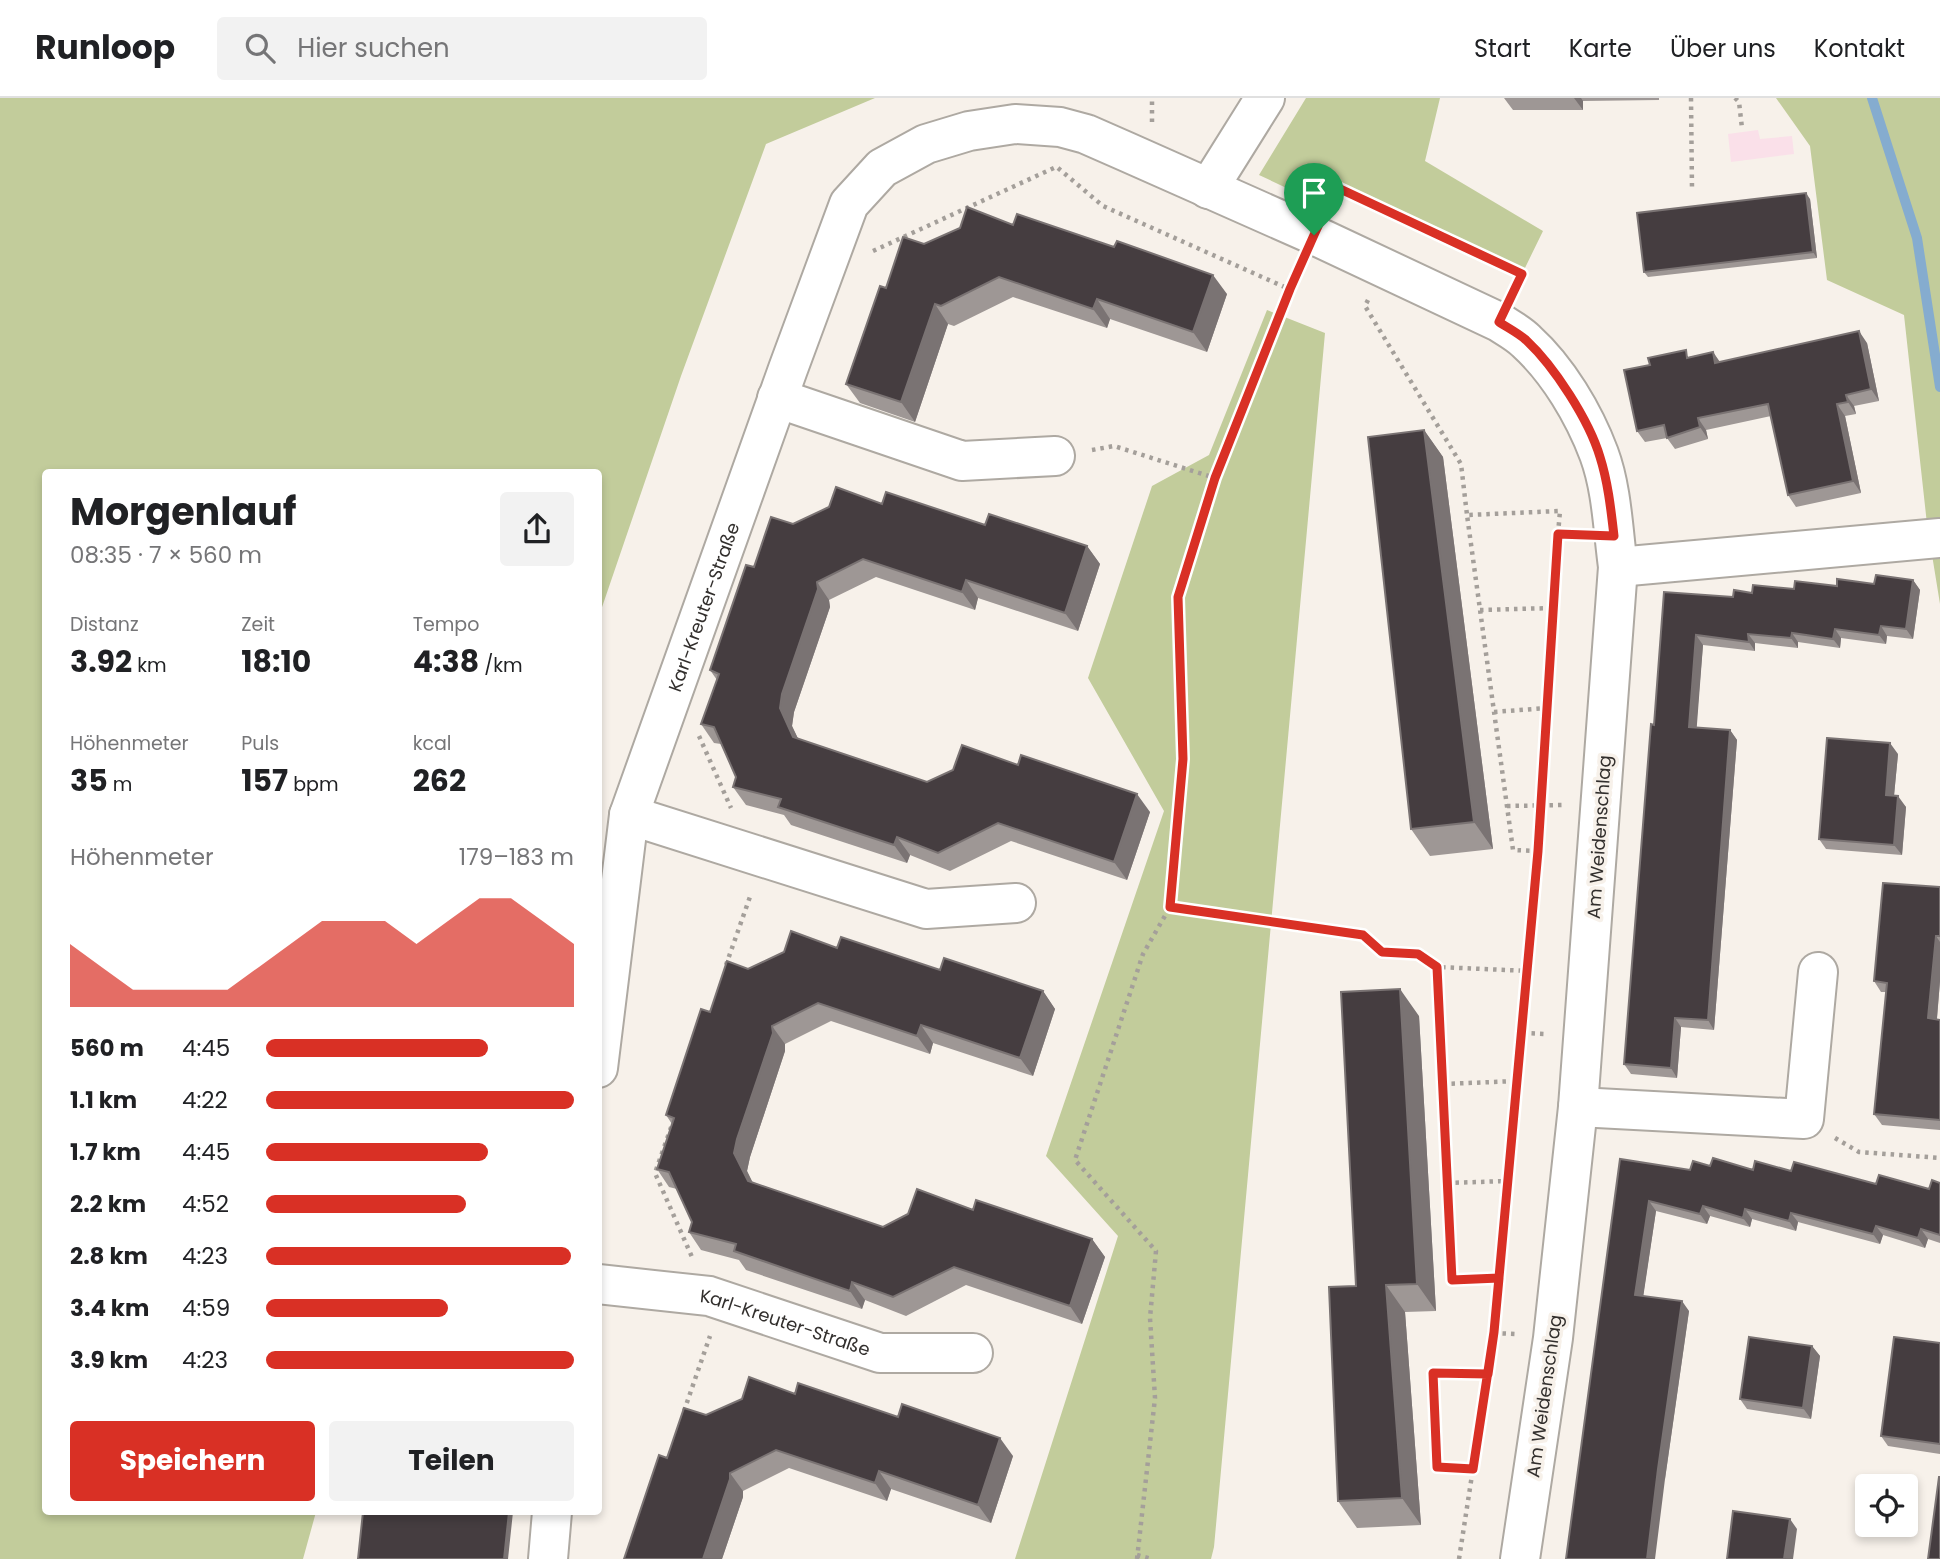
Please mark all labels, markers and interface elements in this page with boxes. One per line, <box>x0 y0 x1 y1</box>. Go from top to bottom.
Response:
search box <box>217 17 707 80</box>
text: Runloop <box>35 24 175 71</box>
icon: search <box>241 29 279 67</box>
text: Hier suchen <box>297 30 450 66</box>
text: Start <box>1474 32 1531 65</box>
text: Karte <box>1569 32 1632 65</box>
text: Über uns <box>1670 32 1776 65</box>
text: Kontakt <box>1814 32 1905 65</box>
pin <box>1284 163 1344 235</box>
icon: arrive <box>1295 174 1333 212</box>
text: Morgenlauf <box>70 485 296 538</box>
button: share <box>500 492 574 566</box>
street label: Karl-Kreuter-Straße <box>662 519 745 695</box>
text: 08:35 · 7 × 560 m <box>70 539 262 571</box>
text: Distanz <box>70 611 139 638</box>
text: Zeit <box>241 611 275 638</box>
text: Tempo <box>413 611 479 638</box>
text: 3.92 <box>70 640 132 683</box>
text: 18:10 <box>241 640 311 683</box>
text: 4:38 <box>413 640 479 683</box>
text: km <box>132 652 167 679</box>
text: /km <box>479 652 523 679</box>
text: Höhenmeter <box>70 730 189 757</box>
text: Puls <box>241 730 279 757</box>
text: kcal <box>413 730 452 757</box>
street label: Am Weidenschlag <box>1581 754 1617 920</box>
text: 35 <box>70 759 108 802</box>
text: 157 <box>241 759 288 802</box>
text: 262 <box>413 759 466 802</box>
text: m <box>108 771 132 798</box>
text: bpm <box>288 771 339 798</box>
text: Höhenmeter <box>70 841 214 873</box>
text: 179–183 m <box>459 841 574 873</box>
text: 560 m <box>70 1032 144 1064</box>
text: 4:45 <box>182 1032 230 1064</box>
text: 1.1 km <box>70 1084 137 1116</box>
text: 4:22 <box>182 1084 228 1116</box>
text: 1.7 km <box>70 1136 141 1168</box>
text: 4:45 <box>182 1136 230 1168</box>
text: 2.2 km <box>70 1188 146 1220</box>
text: 4:52 <box>182 1188 229 1220</box>
text: 2.8 km <box>70 1240 148 1272</box>
text: 4:23 <box>182 1240 228 1272</box>
street label: Karl-Kreuter-Straße <box>699 1283 874 1361</box>
text: 3.4 km <box>70 1292 149 1324</box>
text: 4:59 <box>182 1292 230 1324</box>
street label: Am Weidenschlag <box>1520 1313 1568 1479</box>
text: 3.9 km <box>70 1344 148 1376</box>
text: 4:23 <box>182 1344 228 1376</box>
button: Speichern <box>70 1421 315 1501</box>
button: Teilen <box>329 1421 574 1501</box>
map controls <box>1855 1474 1918 1537</box>
button: locate <box>1855 1474 1918 1537</box>

